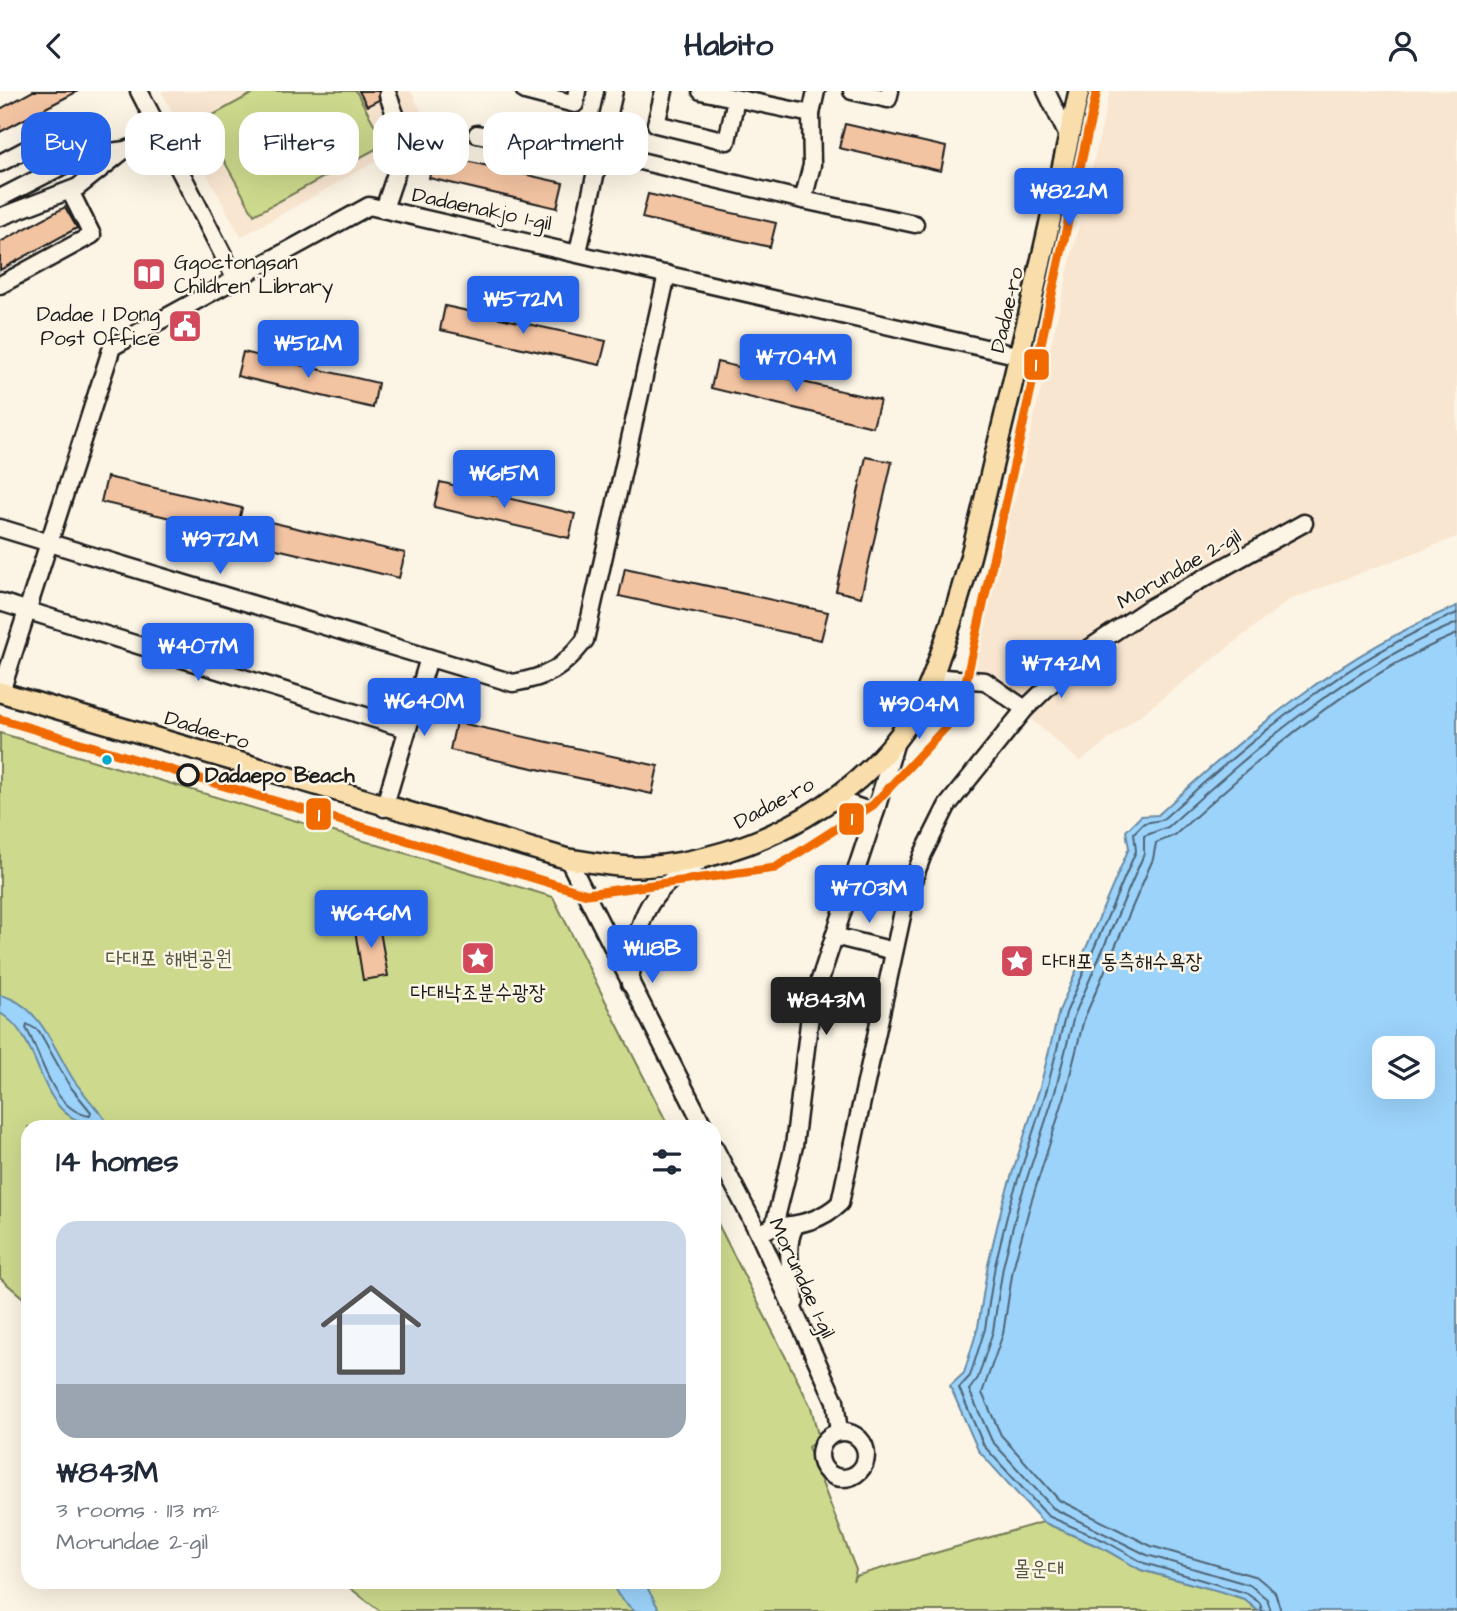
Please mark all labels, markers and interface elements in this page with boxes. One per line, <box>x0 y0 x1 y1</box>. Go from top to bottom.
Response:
text: Habito <box>684 23 773 68</box>
icon: back <box>35 27 73 65</box>
icon: person <box>1384 27 1422 65</box>
chip: Buy <box>21 112 111 175</box>
chip: Rent <box>125 112 225 175</box>
chip: Filters <box>239 112 359 175</box>
chip: New <box>373 112 469 175</box>
chip: Apartment <box>483 112 648 175</box>
pin: ₩822M <box>1020 169 1118 228</box>
text: ₩822M <box>1030 175 1108 207</box>
street label: Dadaenakjo 1-gil <box>409 180 554 240</box>
place label: Ggoctongsan Children Library <box>174 248 334 303</box>
library icon: Ggoctongsan Children Library <box>130 255 168 293</box>
street label: Dadae-ro <box>983 264 1031 356</box>
pin: ₩572M <box>474 277 572 336</box>
text: ₩572M <box>483 283 563 315</box>
place label: Dadae 1 Dong Post Office <box>37 300 160 353</box>
public building icon: Dadae 1 Dong Post Office <box>166 307 204 345</box>
pin: ₩512M <box>259 321 357 380</box>
text: ₩512M <box>274 327 342 359</box>
pin: ₩704M <box>747 335 845 394</box>
text: ₩704M <box>756 341 836 373</box>
line badge: 1 <box>1023 348 1050 381</box>
text: 1 <box>1035 352 1038 379</box>
pin: ₩615M <box>455 451 553 510</box>
text: ₩615M <box>469 457 539 489</box>
pin: ₩972M <box>171 517 269 576</box>
street label: Morundae 2-gil <box>1112 522 1247 618</box>
text: ₩972M <box>182 523 258 555</box>
pin: ₩407M <box>149 623 247 683</box>
text: ₩407M <box>158 630 238 662</box>
pin: ₩742M <box>1012 641 1110 700</box>
text: ₩742M <box>1021 647 1101 679</box>
pin: ₩640M <box>375 679 473 738</box>
pin: ₩904M <box>870 681 968 741</box>
text: ₩640M <box>384 685 464 717</box>
text: ₩904M <box>879 688 959 720</box>
street label: Dadae-ro <box>161 703 253 757</box>
unlabelled marker <box>100 753 114 767</box>
place label: Dadaepo Beach <box>205 761 355 791</box>
marker: Dadaepo Beach <box>177 764 199 786</box>
street label: Dadae-ro <box>729 770 819 836</box>
line badge: 1 <box>305 797 332 831</box>
text: 1 <box>318 802 321 829</box>
line badge: 1 <box>838 802 865 836</box>
text: 1 <box>851 806 854 833</box>
pin: ₩703M <box>820 865 918 925</box>
text: ₩703M <box>831 872 907 904</box>
pin: ₩646M <box>322 891 420 950</box>
text: ₩646M <box>331 897 411 929</box>
pin: ₩1.18B <box>595 925 709 985</box>
text: ₩1.18B <box>623 932 681 964</box>
place icon: 다대낙조분수광장 <box>459 939 497 977</box>
place icon: 다대포 동측해수욕장 <box>998 942 1036 980</box>
park label: 다대포 해변공원 <box>106 944 232 973</box>
place label: 다대포 동측해수욕장 <box>1042 947 1203 976</box>
pin: ₩843M <box>777 977 875 1037</box>
place label: 다대낙조분수광장 <box>410 978 546 1007</box>
text: ₩843M <box>787 984 865 1016</box>
map controls <box>1372 1036 1435 1099</box>
button: layers <box>1372 1036 1435 1099</box>
text: 14 homes <box>56 1141 179 1183</box>
icon: filters <box>648 1143 686 1181</box>
street label: Morundae 1-gil <box>760 1213 843 1344</box>
icon: home <box>308 1267 434 1393</box>
text: ₩843M <box>56 1452 158 1494</box>
text: 3 rooms · 113 m² <box>56 1494 220 1526</box>
text: Morundae 2-gil <box>56 1526 208 1558</box>
park label: 몰운대 <box>1014 1554 1064 1583</box>

